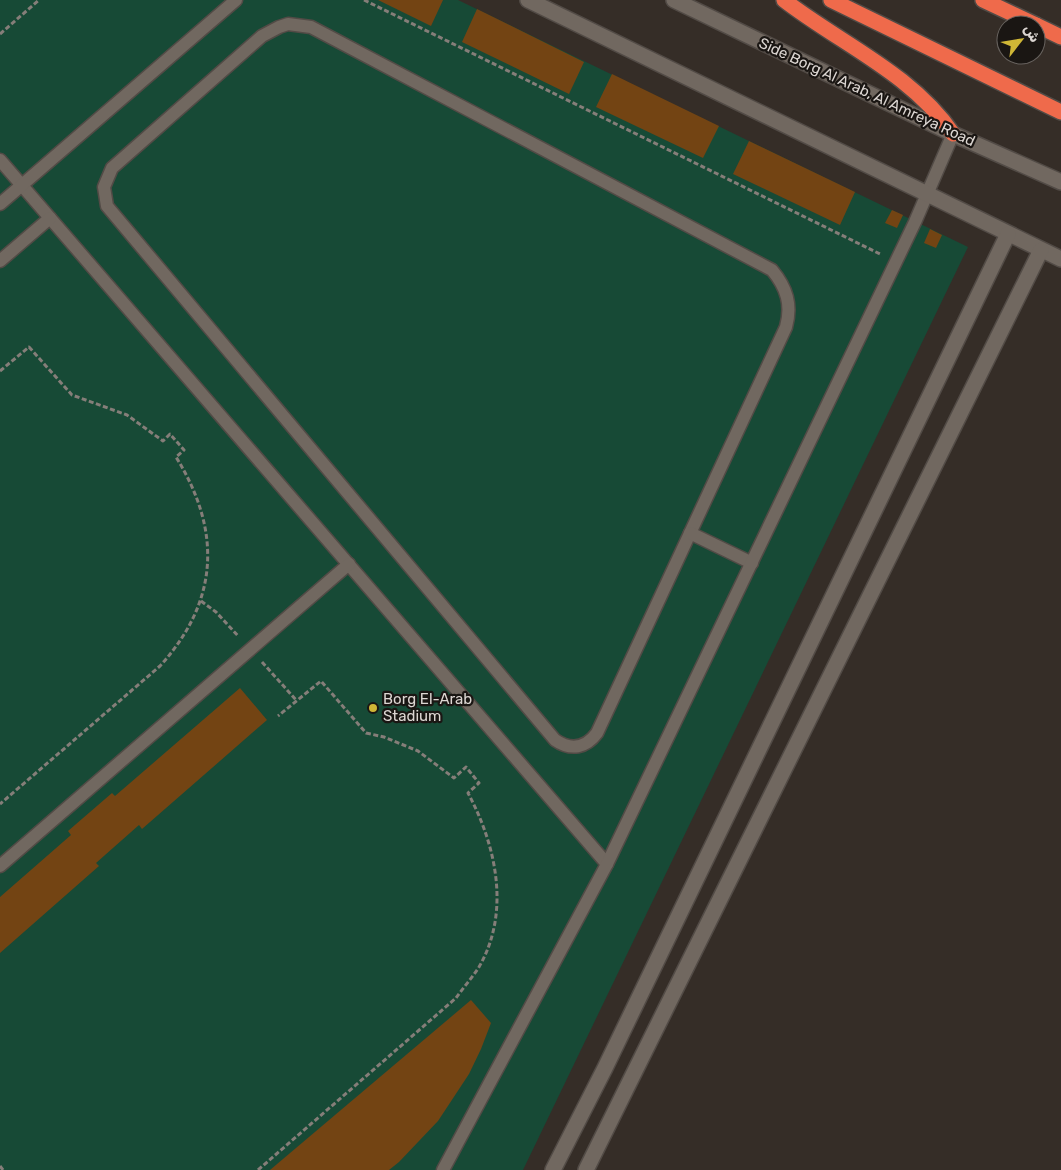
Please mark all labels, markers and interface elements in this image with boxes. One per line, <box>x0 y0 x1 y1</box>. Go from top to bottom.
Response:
north arrow <box>996 15 1046 65</box>
text: ش <box>1020 22 1044 46</box>
street label: Side Borg Al Arab, Al Amreya Road <box>756 34 978 150</box>
place label: Borg El-Arab Stadium <box>383 690 472 725</box>
marker: Borg El-Arab Stadium <box>367 702 379 714</box>

